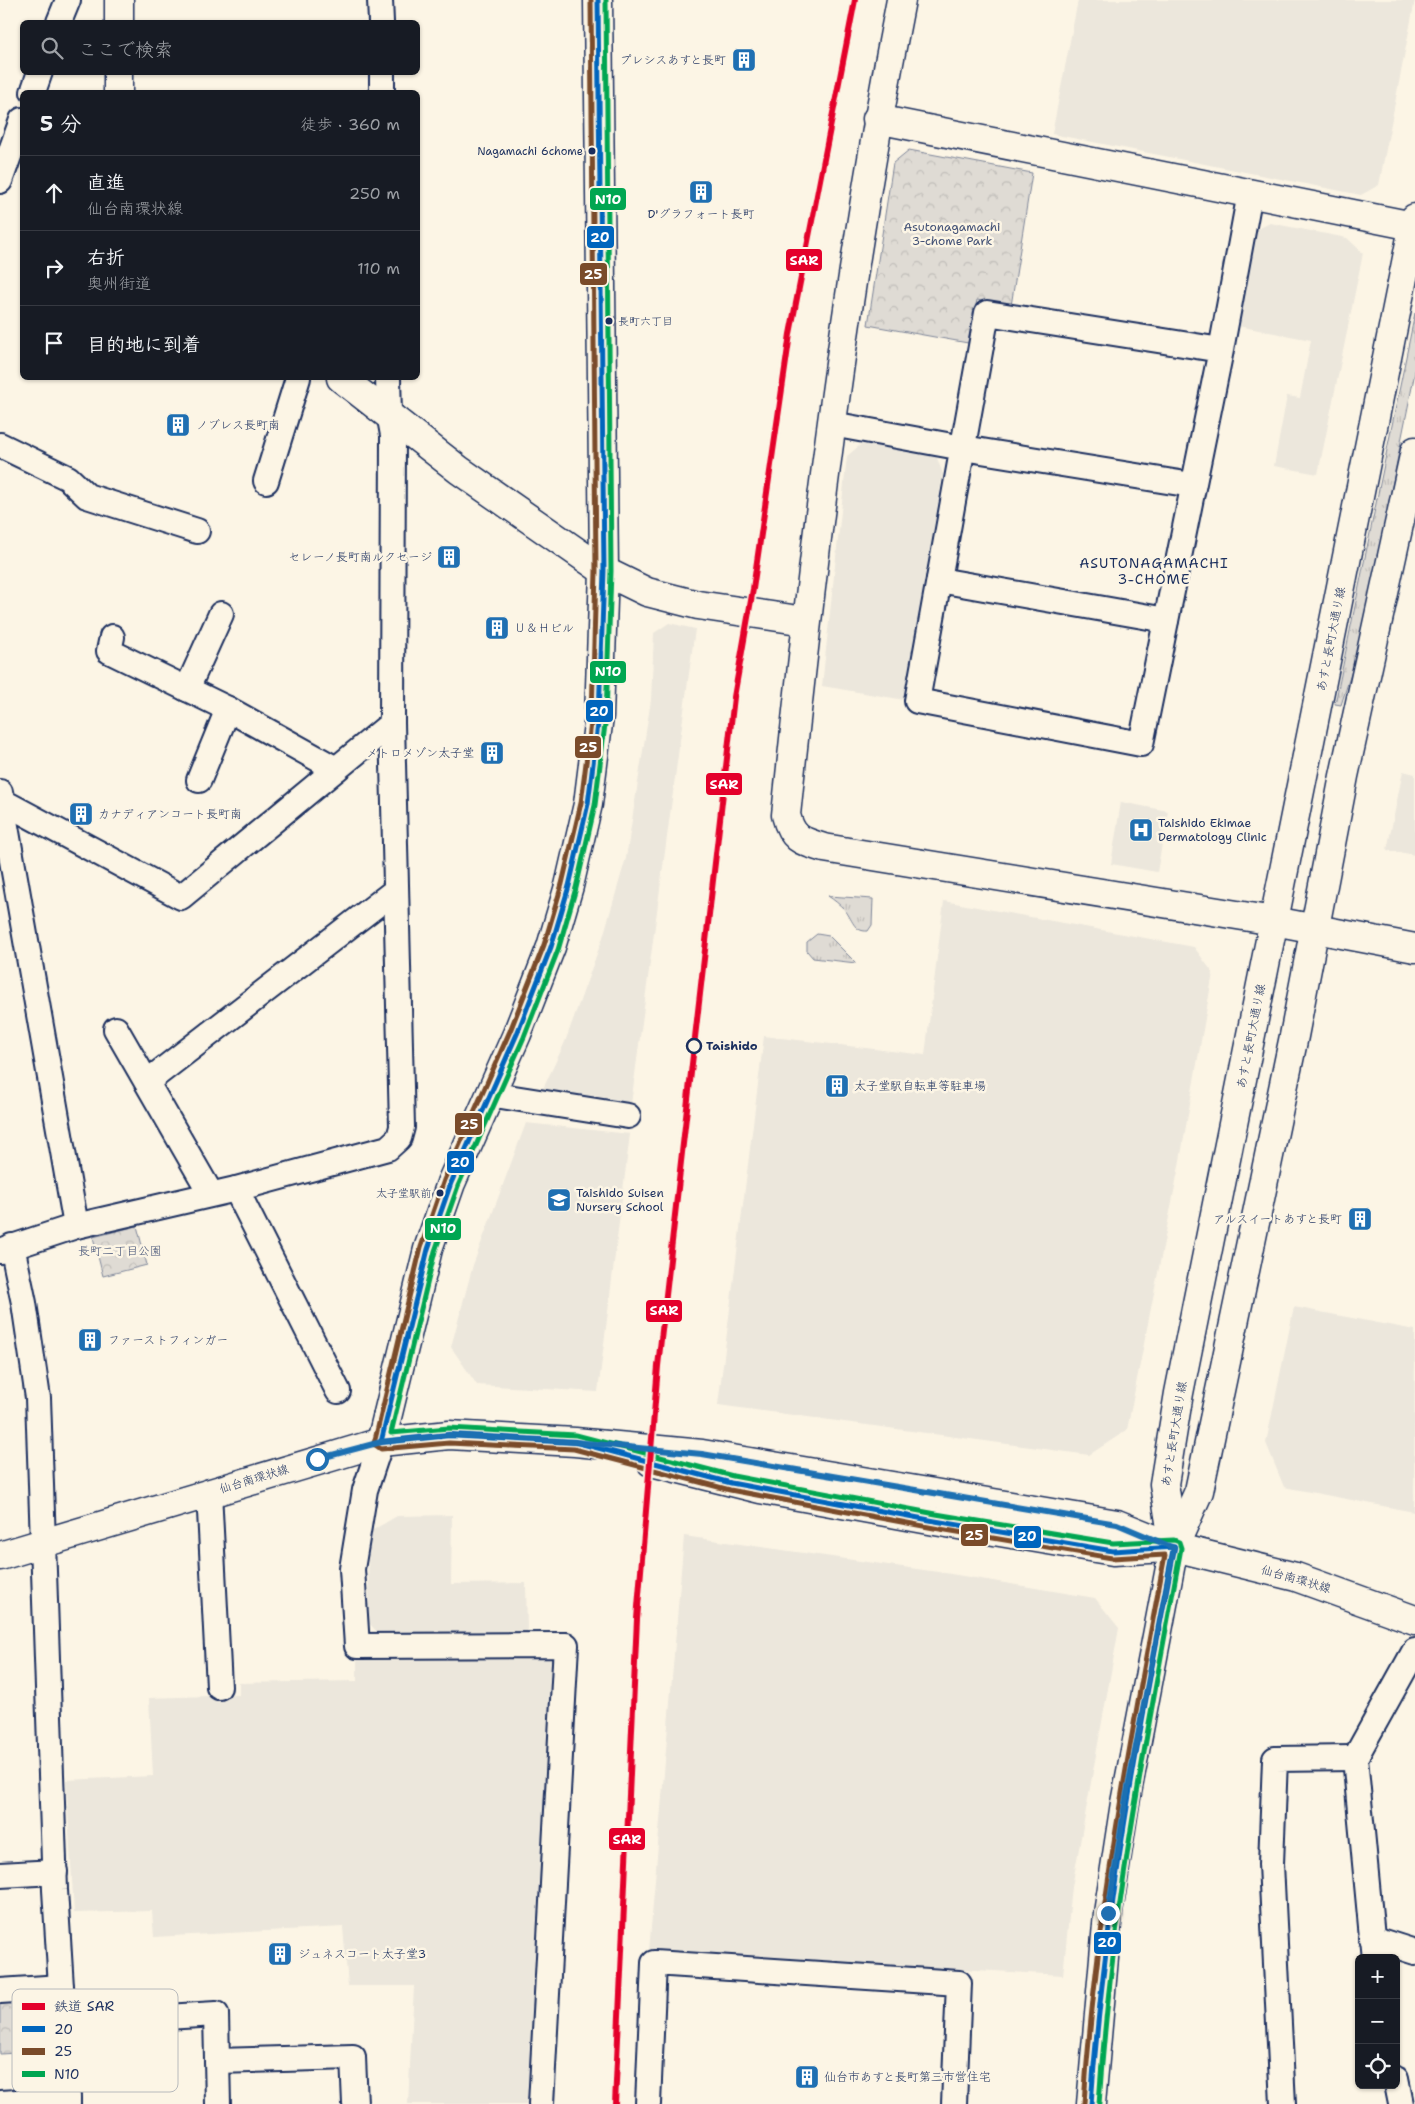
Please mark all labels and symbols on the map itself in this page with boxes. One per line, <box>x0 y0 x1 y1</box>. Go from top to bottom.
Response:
building icon: プレシスあすと長町 <box>731 47 757 73</box>
place label: プレシスあすと長町 <box>619 52 726 68</box>
place label: Nagamachi 6chome <box>477 144 583 159</box>
marker: Nagamachi 6chome <box>587 146 597 156</box>
building icon: D'グラフォート長町 <box>688 179 714 205</box>
line badge: N10 <box>589 187 627 211</box>
text: N10 <box>595 190 621 208</box>
place label: D'グラフォート長町 <box>648 206 754 222</box>
park label: Asutonagamachi 3-chome Park <box>903 219 1001 249</box>
line badge: 20 <box>586 225 615 249</box>
text: 20 <box>590 228 610 246</box>
line badge: SAR <box>785 248 823 272</box>
text: SAR <box>789 251 819 269</box>
line badge: 25 <box>579 262 608 286</box>
text: 25 <box>584 265 602 283</box>
place label: 長町六丁目 <box>618 314 673 329</box>
marker: 長町六丁目 <box>604 316 614 326</box>
building icon: ノブレス長町南 <box>165 412 191 438</box>
place label: ノブレス長町南 <box>196 417 280 433</box>
building icon: セレーノ長町南ルクセージ <box>436 544 462 570</box>
place label: セレーノ長町南ルクセージ <box>288 549 432 565</box>
district label: ASUTONAGAMACHI 3-CHOME <box>1079 554 1229 588</box>
street label: あすと長町大通り線 <box>1313 585 1349 693</box>
building icon: Ｕ＆Ｈビル <box>484 615 510 641</box>
place label: Ｕ＆Ｈビル <box>514 620 574 636</box>
line badge: N10 <box>589 660 627 684</box>
text: N10 <box>595 662 621 680</box>
line badge: 20 <box>585 699 614 723</box>
text: 20 <box>589 702 609 720</box>
line badge: 25 <box>574 735 602 759</box>
text: 25 <box>579 738 597 756</box>
building icon: メトロメゾン太子堂 <box>479 740 505 766</box>
place label: メトロメゾン太子堂 <box>366 745 474 761</box>
line badge: SAR <box>705 772 743 796</box>
text: SAR <box>709 775 739 793</box>
building icon: カナディアンコート長町南 <box>68 801 94 827</box>
place label: カナディアンコート長町南 <box>98 806 242 822</box>
place label: Taishido Ekimae Dermatology Clinic <box>1158 815 1267 845</box>
hospital icon: Taishido Ekimae Dermatology Clinic <box>1128 817 1154 843</box>
street label: あすと長町大通り線 <box>1233 982 1269 1090</box>
marker: Taishido <box>686 1038 702 1054</box>
place label: Taishido <box>706 1038 758 1054</box>
building icon: 太子堂駅自転車等駐車場 <box>824 1073 850 1099</box>
place label: 太子堂駅自転車等駐車場 <box>854 1078 986 1094</box>
line badge: 25 <box>454 1112 483 1136</box>
text: 25 <box>460 1115 478 1133</box>
line badge: 20 <box>446 1150 475 1174</box>
text: 20 <box>450 1153 470 1171</box>
place label: Taishido Suisen Nursery School <box>576 1185 664 1215</box>
place label: 太子堂駅前 <box>376 1186 431 1201</box>
school or university icon: Taishido Suisen Nursery School <box>546 1187 572 1213</box>
marker: 太子堂駅前 <box>435 1188 445 1198</box>
building icon: アルスイートあすと長町 <box>1347 1206 1373 1232</box>
place label: アルスイートあすと長町 <box>1213 1211 1342 1227</box>
line badge: N10 <box>424 1217 462 1241</box>
text: N10 <box>430 1219 456 1237</box>
park label: 長町二丁目公園 <box>78 1243 162 1259</box>
line badge: SAR <box>645 1299 683 1323</box>
text: SAR <box>649 1301 679 1319</box>
building icon: ファーストフィンガー <box>77 1327 103 1353</box>
place label: ファーストフィンガー <box>108 1332 228 1348</box>
street label: あすと長町大通り線 <box>1158 1380 1190 1488</box>
route start <box>306 1448 329 1471</box>
street label: 仙台南環状線 <box>217 1461 291 1497</box>
line badge: 25 <box>960 1523 989 1547</box>
line badge: 20 <box>1013 1525 1042 1549</box>
text: 25 <box>965 1526 983 1544</box>
text: 20 <box>1017 1527 1037 1545</box>
street label: 仙台南環状線 <box>1259 1561 1333 1597</box>
line badge: SAR <box>608 1827 646 1851</box>
text: SAR <box>612 1830 642 1848</box>
route end <box>1097 1902 1120 1925</box>
line badge: 20 <box>1093 1931 1122 1955</box>
text: 20 <box>1097 1933 1117 1951</box>
building icon: ジュネスコート太子堂3 <box>267 1941 293 1967</box>
place label: ジュネスコート太子堂3 <box>298 1946 426 1962</box>
legend <box>12 1989 178 2092</box>
text: 鉄道 SAR <box>54 1997 115 2015</box>
text: 20 <box>54 2020 73 2038</box>
text: 25 <box>54 2042 72 2060</box>
building icon: 仙台市あすと長町第三市営住宅 <box>794 2064 820 2090</box>
text: N10 <box>54 2065 80 2083</box>
place label: 仙台市あすと長町第三市営住宅 <box>824 2069 991 2085</box>

